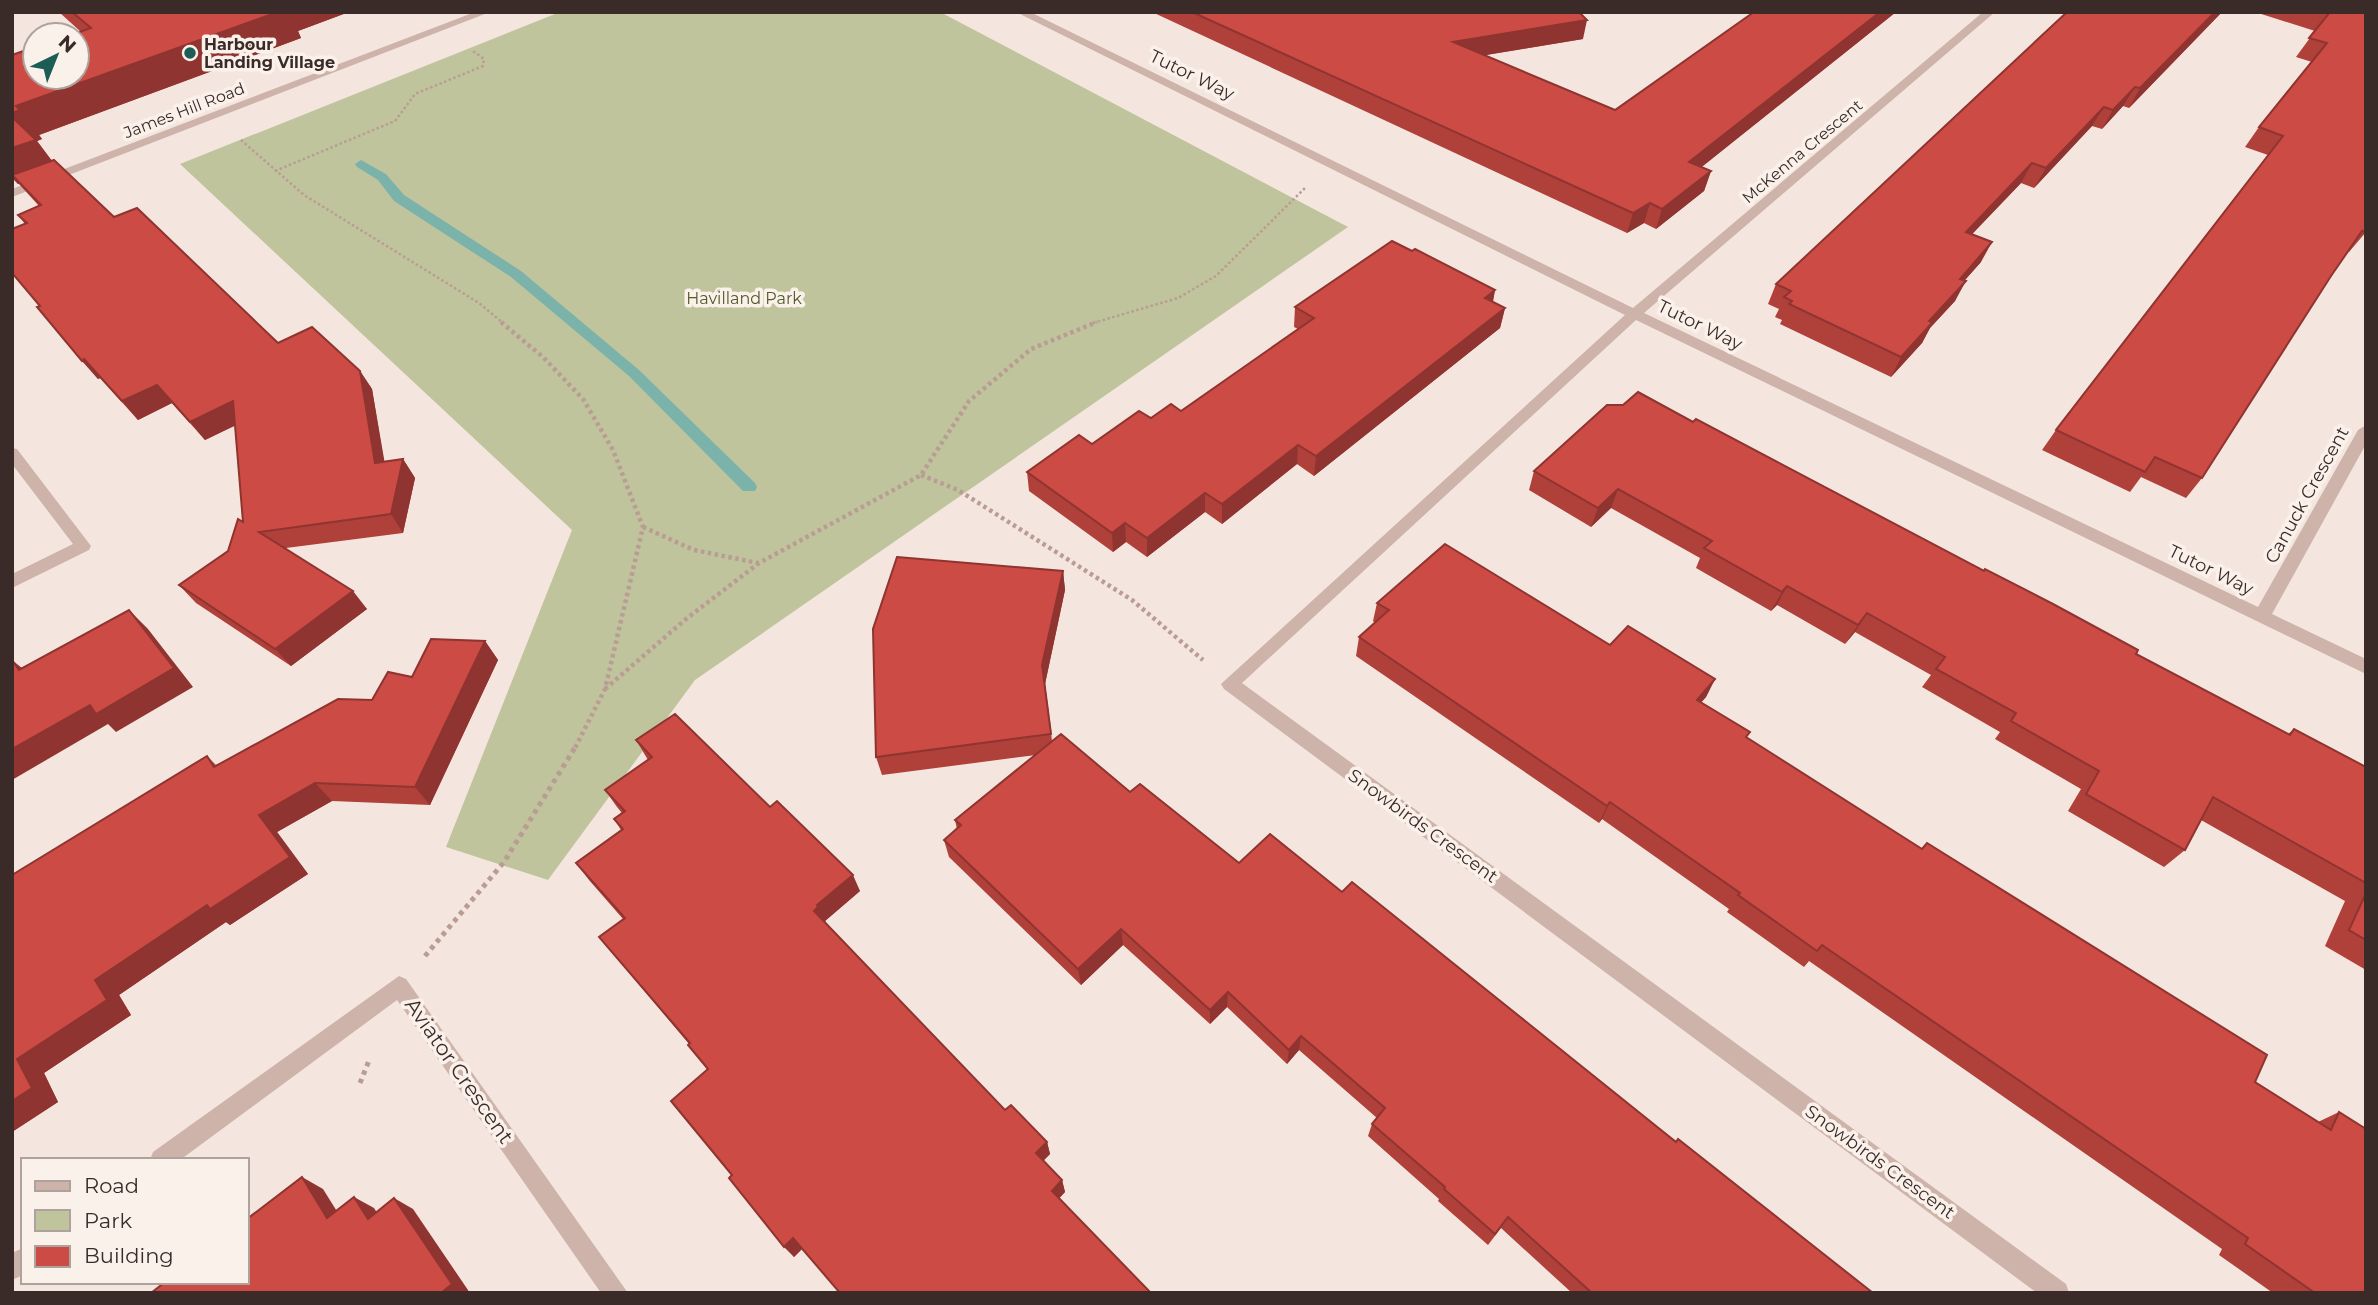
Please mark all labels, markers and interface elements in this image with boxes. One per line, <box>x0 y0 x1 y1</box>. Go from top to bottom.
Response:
north arrow <box>21 21 91 91</box>
text: N <box>54 30 81 58</box>
place label: Harbour Landing Village <box>204 35 335 72</box>
marker: Harbour Landing Village <box>182 45 198 61</box>
street label: Tutor Way <box>1146 45 1238 105</box>
street label: James Hill Road <box>120 79 247 143</box>
street label: McKenna Crescent <box>1738 95 1867 207</box>
park label: Havilland Park <box>686 289 802 308</box>
street label: Tutor Way <box>1654 295 1746 355</box>
street label: Canuck Crescent <box>2260 423 2354 567</box>
street label: Tutor Way <box>2165 540 2257 600</box>
street label: Snowbirds Crescent <box>1344 764 1502 888</box>
street label: Aviator Crescent <box>400 993 519 1148</box>
street label: Snowbirds Crescent <box>1801 1100 1959 1224</box>
legend <box>21 1158 248 1284</box>
text: Road <box>84 1173 139 1198</box>
text: Park <box>84 1208 132 1233</box>
text: Building <box>84 1243 174 1268</box>

